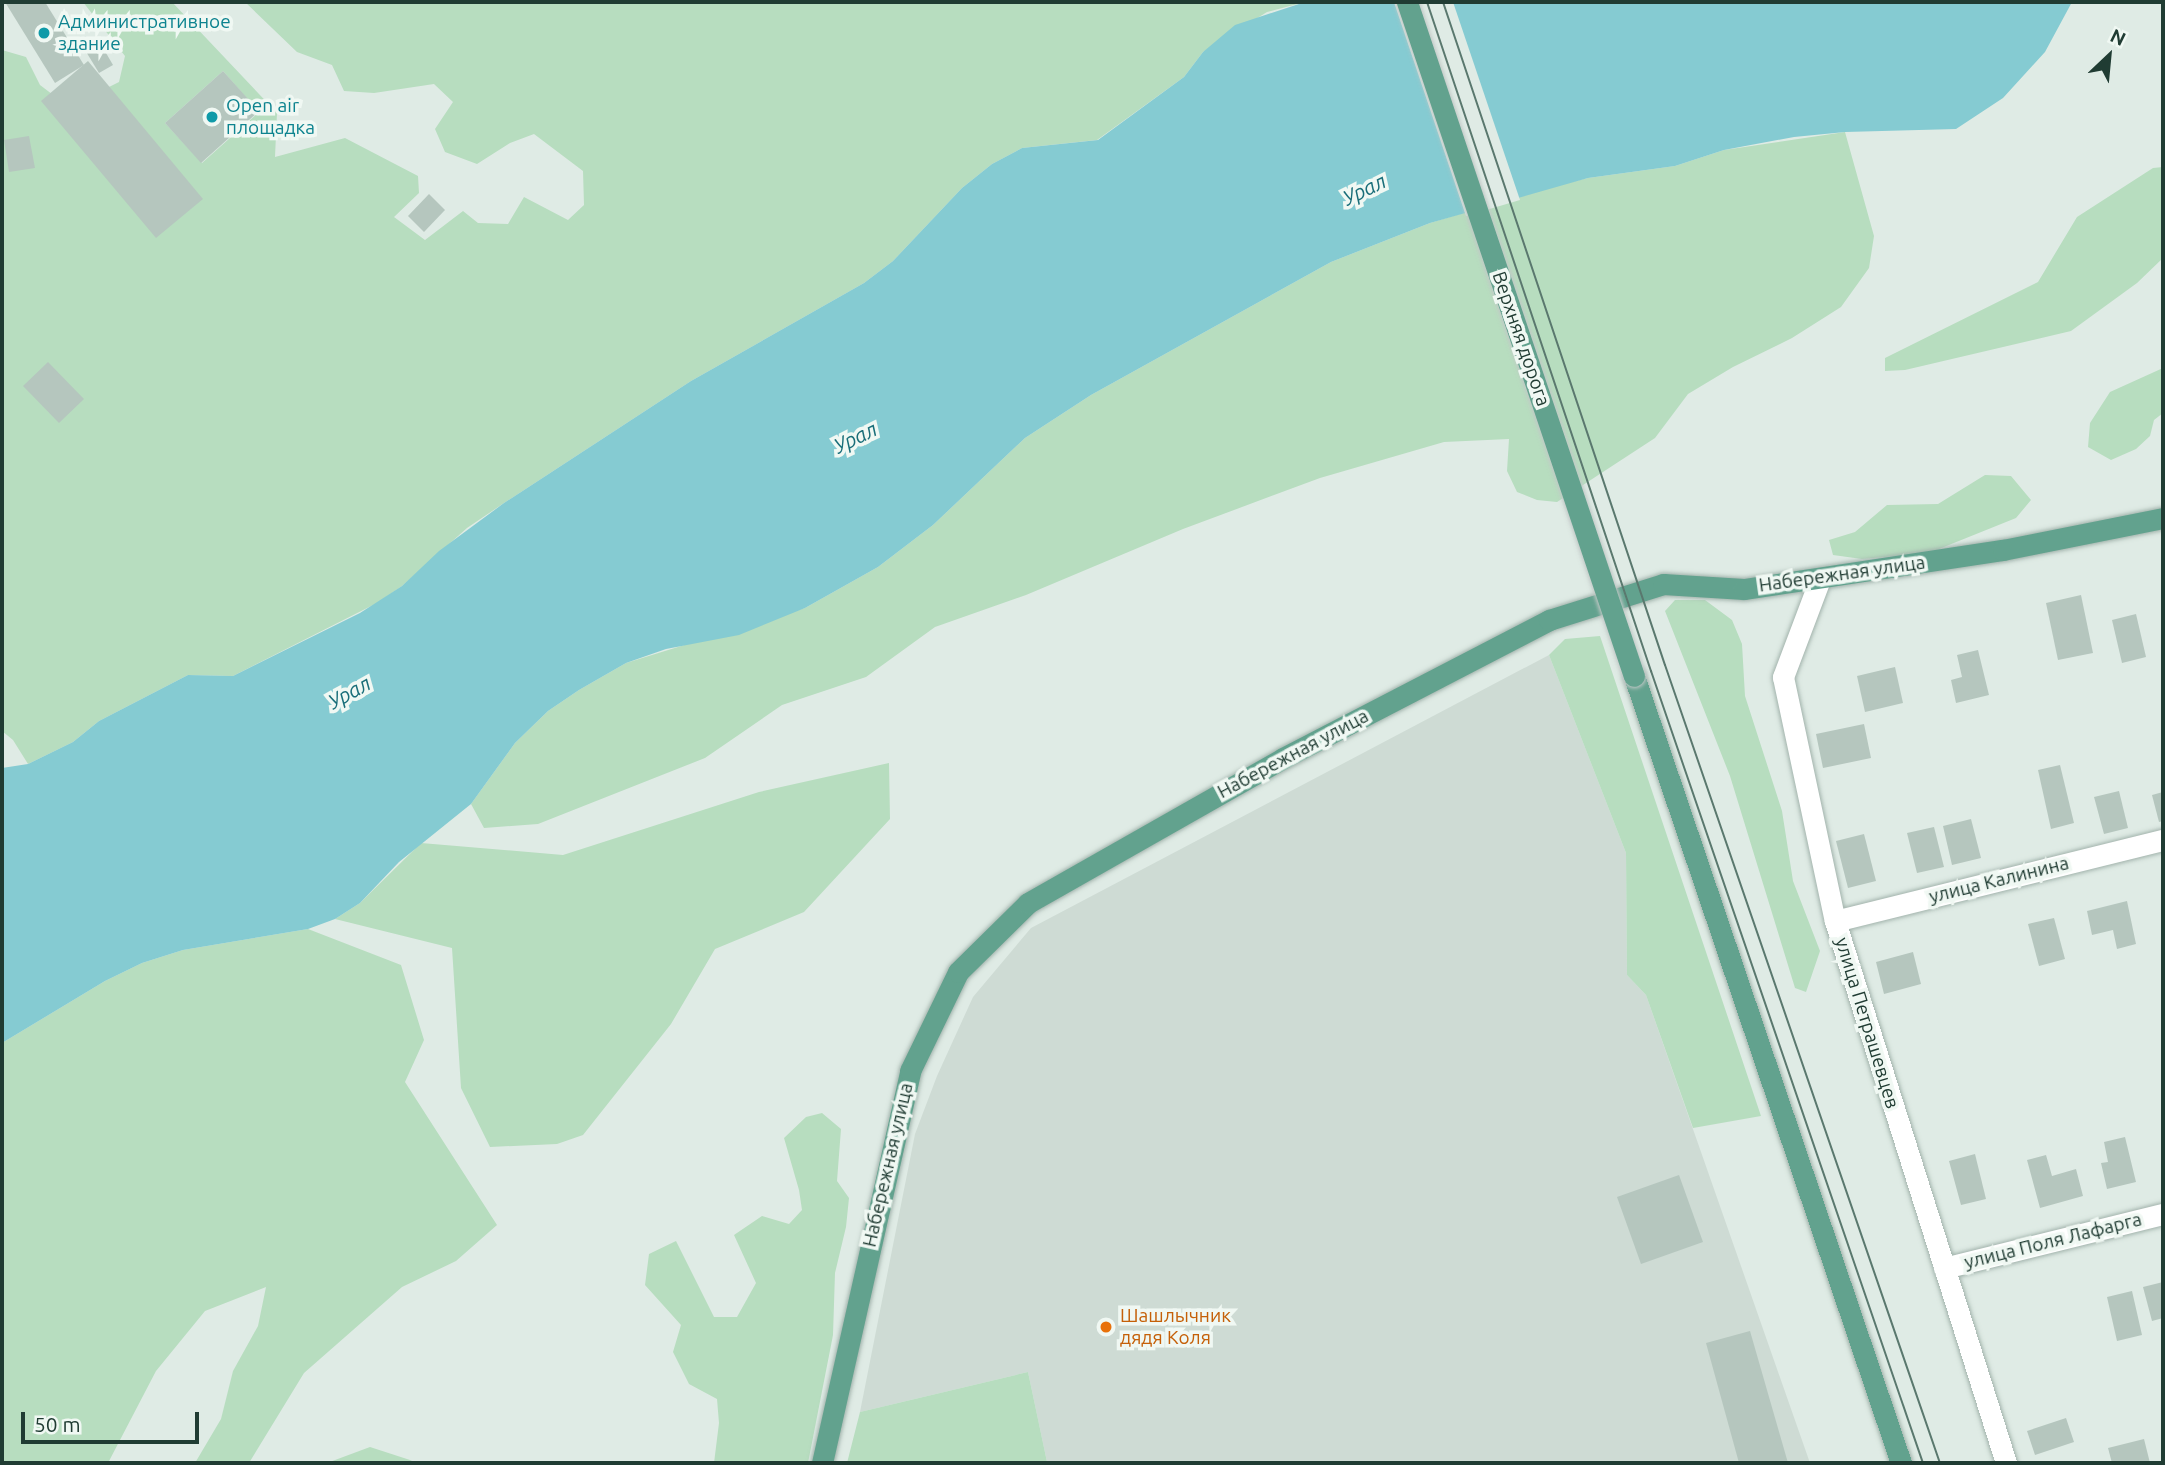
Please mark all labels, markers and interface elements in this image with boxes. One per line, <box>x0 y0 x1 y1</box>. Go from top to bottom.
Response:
place label: Административное здание <box>58 11 231 55</box>
north arrow <box>2074 21 2144 91</box>
text: N <box>2107 24 2129 50</box>
marker: Административное здание <box>36 25 52 41</box>
place label: Open air площадка <box>226 95 315 139</box>
marker: Open air площадка <box>204 109 220 125</box>
water label: Урал <box>1338 168 1390 210</box>
street label: Верхняя дорога <box>1487 269 1555 409</box>
water label: Урал <box>829 416 881 458</box>
street label: Набережная улица <box>1757 551 1927 597</box>
water label: Урал <box>323 670 375 714</box>
street label: Набережная улица <box>1214 705 1372 803</box>
street label: улица Калинина <box>1927 852 2071 908</box>
street label: улица Петрашевцев <box>1830 935 1904 1111</box>
street label: Набережная улица <box>858 1081 918 1249</box>
street label: улица Поля Лафарга <box>1962 1208 2144 1274</box>
place label: Шашлычник дядя Коля <box>1120 1305 1231 1349</box>
marker: Шашлычник дядя Коля <box>1098 1319 1114 1335</box>
scale bar <box>24 1398 203 1442</box>
text: 50 m <box>34 1412 81 1436</box>

